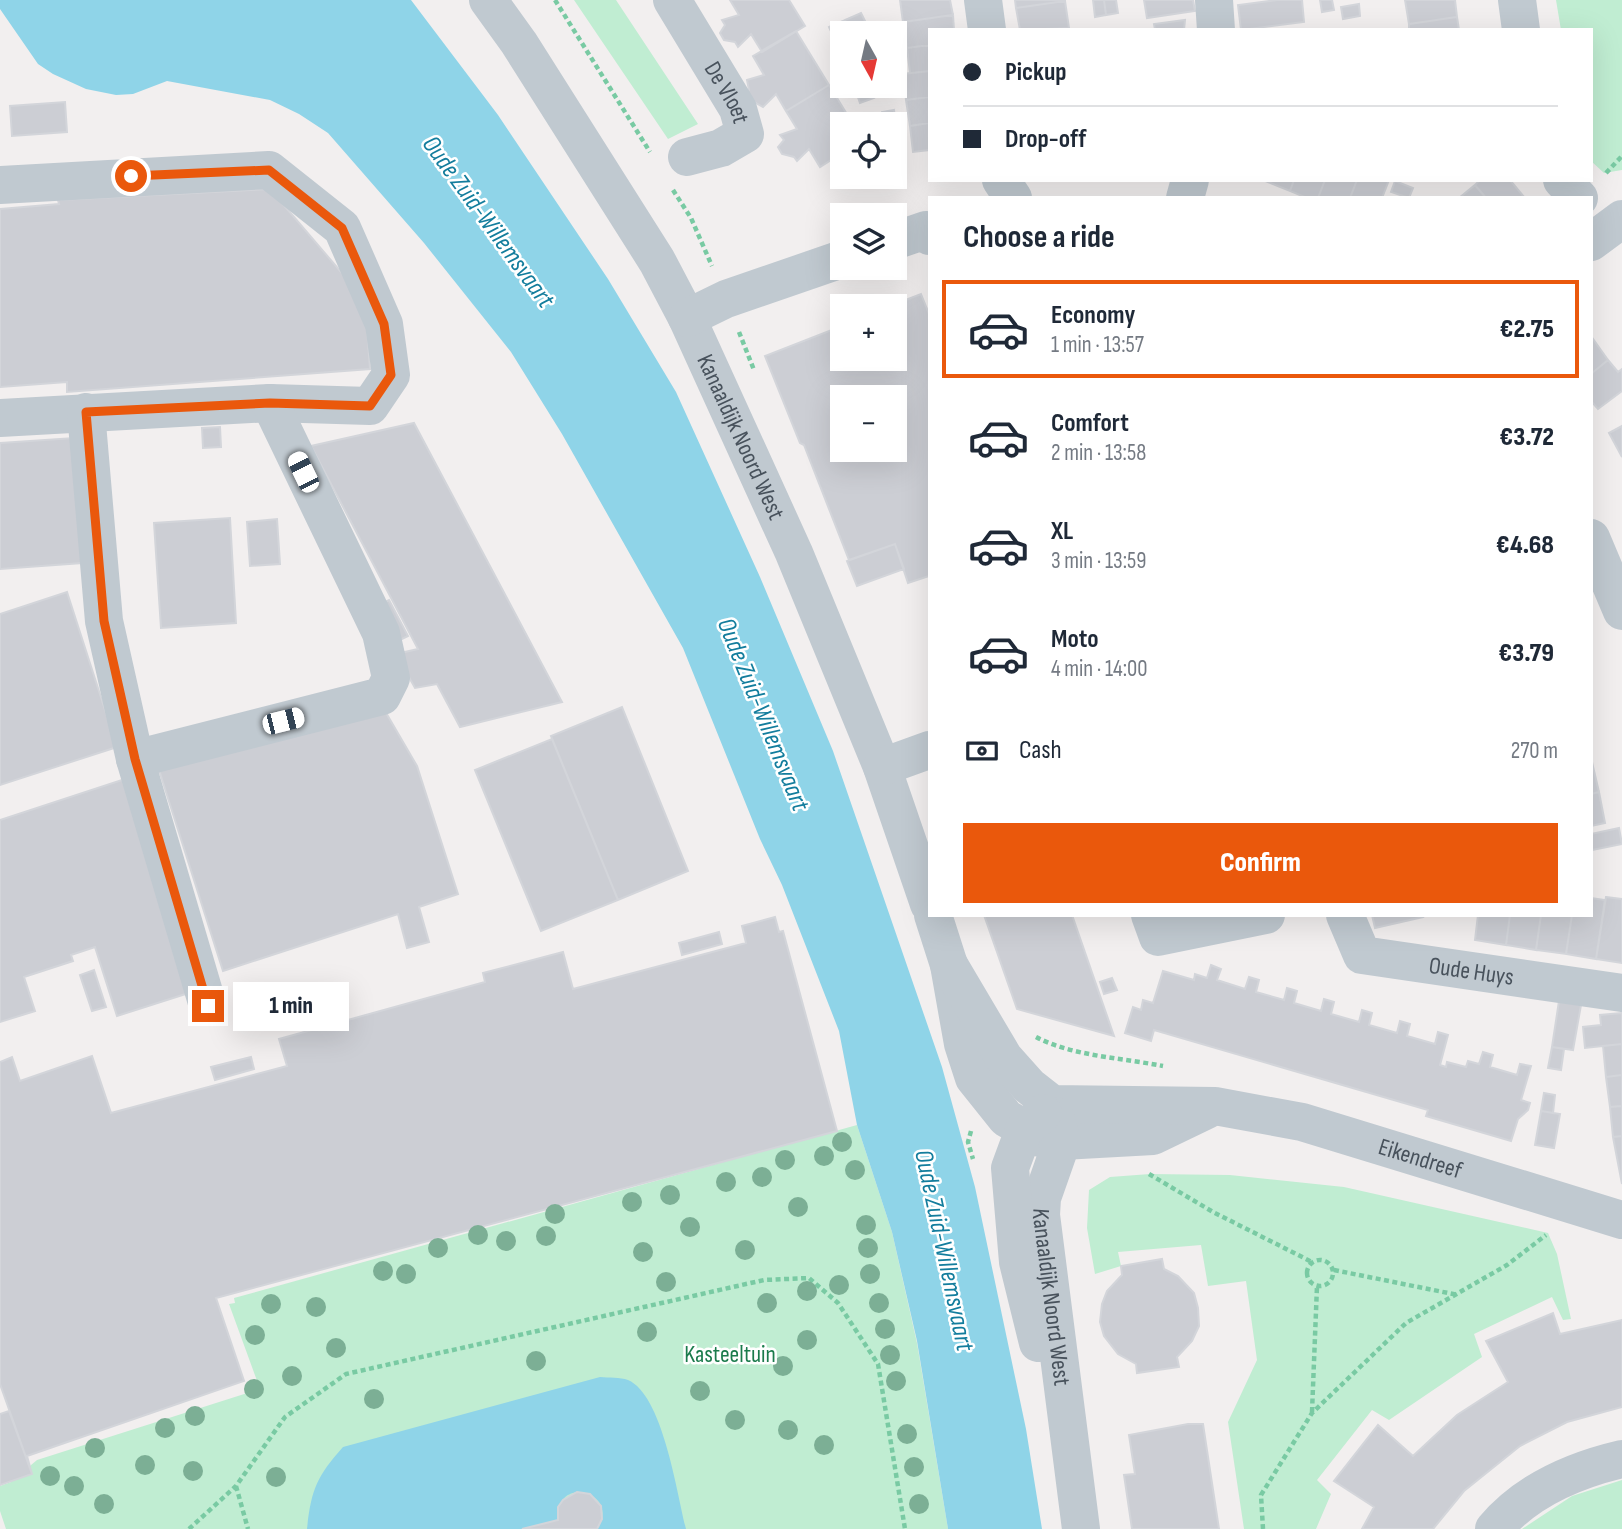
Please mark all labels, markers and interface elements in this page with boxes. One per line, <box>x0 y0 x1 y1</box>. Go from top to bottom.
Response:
north arrow <box>830 21 906 98</box>
map controls <box>830 21 907 462</box>
street label: De Vloet <box>698 56 755 127</box>
text: Pickup <box>1005 57 1067 88</box>
button: locate <box>830 112 907 189</box>
text: Drop-off <box>1005 124 1086 155</box>
water label: Oude Zuid-Willemsvaart <box>415 130 561 315</box>
route start <box>115 160 147 192</box>
button: layers <box>830 203 907 280</box>
text: Choose a ride <box>963 218 1115 257</box>
button: + <box>830 294 907 371</box>
icon: car <box>967 298 1030 361</box>
text: Economy <box>1051 300 1135 331</box>
text: €2.75 <box>1500 314 1554 345</box>
text: 1 min · 13:57 <box>1051 331 1144 359</box>
street label: Kanaaldijk Noord West <box>690 350 791 524</box>
button: − <box>830 385 907 462</box>
icon: car <box>967 406 1030 469</box>
text: Comfort <box>1051 408 1129 439</box>
text: €3.72 <box>1500 422 1554 453</box>
text: 2 min · 13:58 <box>1051 439 1146 467</box>
car <box>285 449 322 495</box>
icon: car <box>967 514 1030 577</box>
text: XL <box>1051 516 1073 547</box>
text: €4.68 <box>1496 530 1554 561</box>
text: 3 min · 13:59 <box>1051 547 1147 575</box>
water label: Oude Zuid-Willemsvaart <box>710 614 816 817</box>
icon: car <box>967 622 1030 685</box>
text: Moto <box>1051 624 1099 655</box>
text: €3.79 <box>1498 638 1554 669</box>
text: 4 min · 14:00 <box>1051 655 1148 683</box>
car <box>261 706 306 736</box>
icon: cash <box>963 732 1001 770</box>
text: Cash <box>1019 735 1062 766</box>
text: 270 m <box>1511 737 1558 765</box>
button: Confirm <box>963 823 1558 903</box>
street label: Oude Huys <box>1427 951 1516 992</box>
callout: 1 min <box>232 982 348 1030</box>
route end <box>192 990 224 1022</box>
text: 1 min <box>269 992 313 1020</box>
street label: Eikendreef <box>1375 1132 1466 1185</box>
water label: Oude Zuid-Willemsvaart <box>907 1147 980 1355</box>
street label: Kanaaldijk Noord West <box>1026 1208 1077 1387</box>
park label: Kasteeltuin <box>684 1340 776 1369</box>

